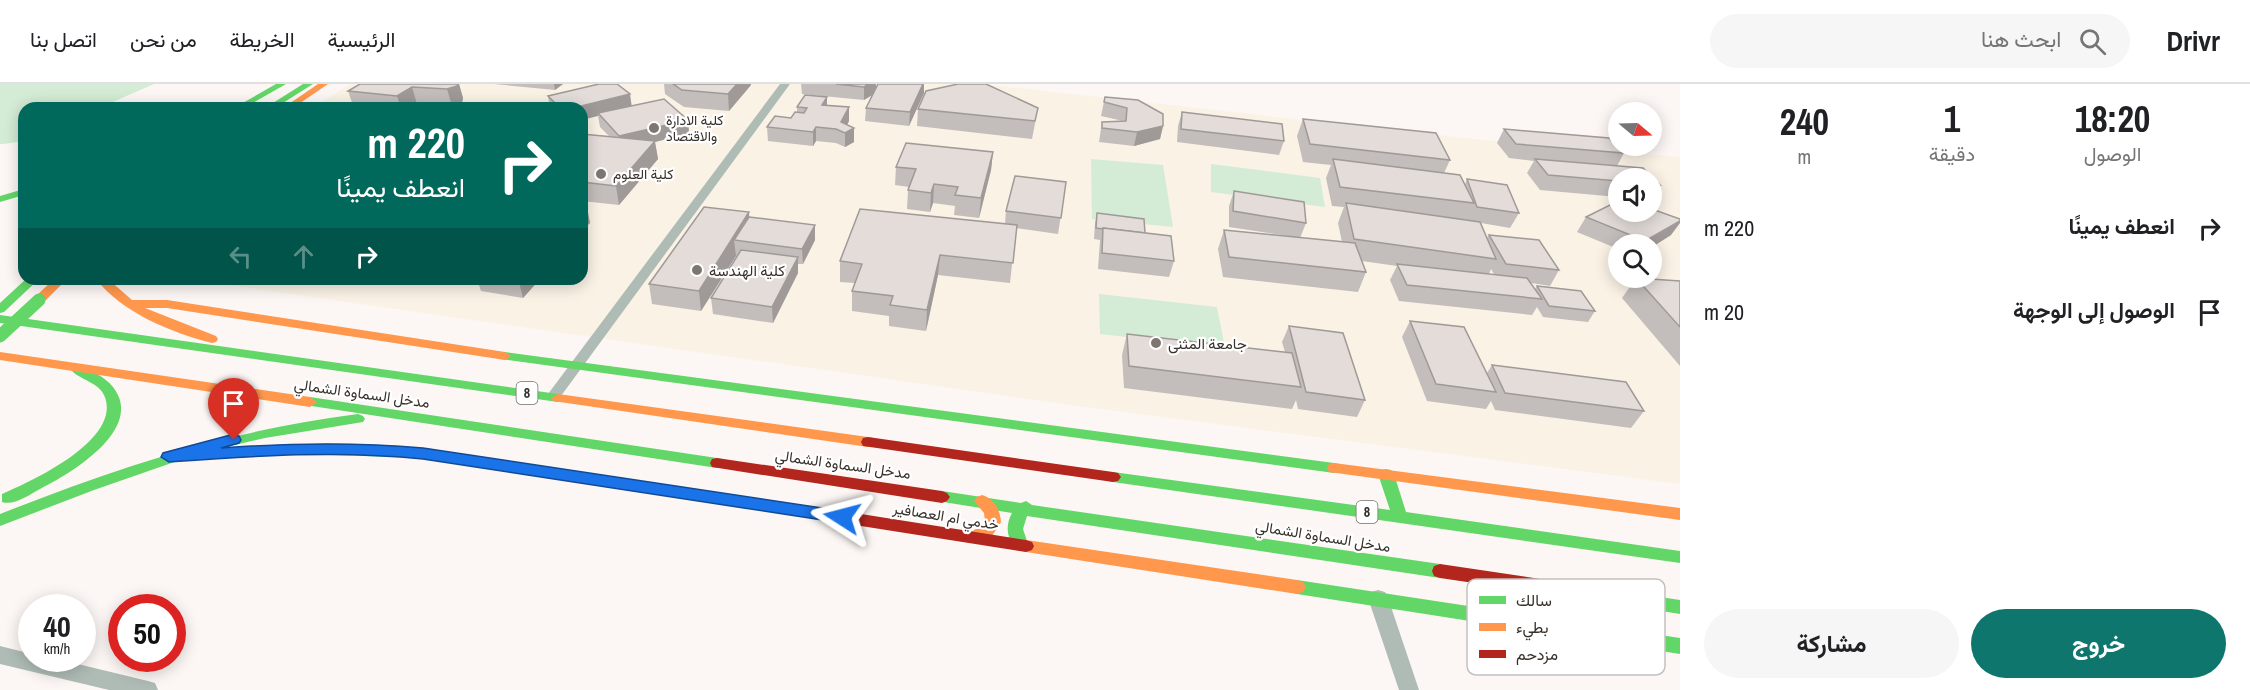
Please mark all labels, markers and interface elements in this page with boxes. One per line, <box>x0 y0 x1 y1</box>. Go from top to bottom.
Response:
search box <box>1710 14 2130 68</box>
text: Drivr <box>2166 22 2220 60</box>
text: ابحث هنا <box>1981 24 2061 54</box>
text: اتصل بنا <box>30 25 97 54</box>
text: من نحن <box>130 25 197 54</box>
text: الخريطة <box>230 25 295 54</box>
text: الرئيسية <box>328 25 395 54</box>
icon: search <box>2076 25 2109 58</box>
text: 1 <box>1944 95 1960 143</box>
text: 18:20 <box>2075 95 2150 143</box>
text: 240 <box>1780 98 1829 146</box>
north arrow <box>1608 102 1662 156</box>
map controls <box>1608 102 1662 288</box>
place label: كلية الادارة والاقتصاد <box>666 111 724 145</box>
text: 220 m <box>367 115 465 171</box>
marker: كلية الادارة والاقتصاد <box>647 121 661 135</box>
icon: right <box>486 126 564 204</box>
text: دقيقة <box>1929 140 1975 167</box>
text: الوصول <box>2084 140 2141 167</box>
text: m <box>1798 143 1811 170</box>
place label: كلية العلوم <box>613 165 674 183</box>
marker: كلية العلوم <box>594 167 608 181</box>
button: sound <box>1608 168 1662 222</box>
text: انعطف يمينًا <box>336 169 465 205</box>
text: انعطف يمينًا <box>2069 211 2175 241</box>
icon: right <box>2193 212 2226 245</box>
text: 220 m <box>1704 213 1754 243</box>
button: search <box>1608 234 1662 288</box>
icon: left <box>224 240 257 273</box>
icon: ahead <box>287 240 320 273</box>
icon: right <box>350 240 383 273</box>
place label: كلية الهندسة <box>709 260 785 281</box>
marker: كلية الهندسة <box>690 263 704 277</box>
text: الوصول إلى الوجهة <box>2013 295 2175 325</box>
icon: arrive <box>2193 296 2226 329</box>
text: 20 m <box>1704 297 1744 327</box>
place label: جامعة المثنى <box>1168 333 1247 354</box>
marker: جامعة المثنى <box>1149 336 1163 350</box>
street label: مدخل السماوة الشمالي <box>292 373 431 416</box>
pin <box>208 378 259 440</box>
road number: 8 <box>516 382 538 404</box>
icon: arrive <box>217 387 250 420</box>
street label: مدخل السماوة الشمالي <box>773 444 912 487</box>
position arrow <box>810 485 874 549</box>
street label: خدمي ام العصافير <box>890 497 1001 538</box>
road number: 8 <box>1356 501 1378 523</box>
street label: مدخل السماوة الشمالي <box>1253 515 1392 560</box>
legend <box>1467 579 1665 675</box>
text: سالك <box>1516 589 1552 611</box>
speed limit sign: 50 <box>108 594 186 672</box>
text: 40 <box>43 606 71 646</box>
button: مشاركة <box>1704 609 1959 678</box>
button: خروج <box>1971 609 2226 678</box>
text: بطيء <box>1516 616 1548 641</box>
text: km/h <box>44 638 70 659</box>
text: مزدحم <box>1516 643 1558 665</box>

